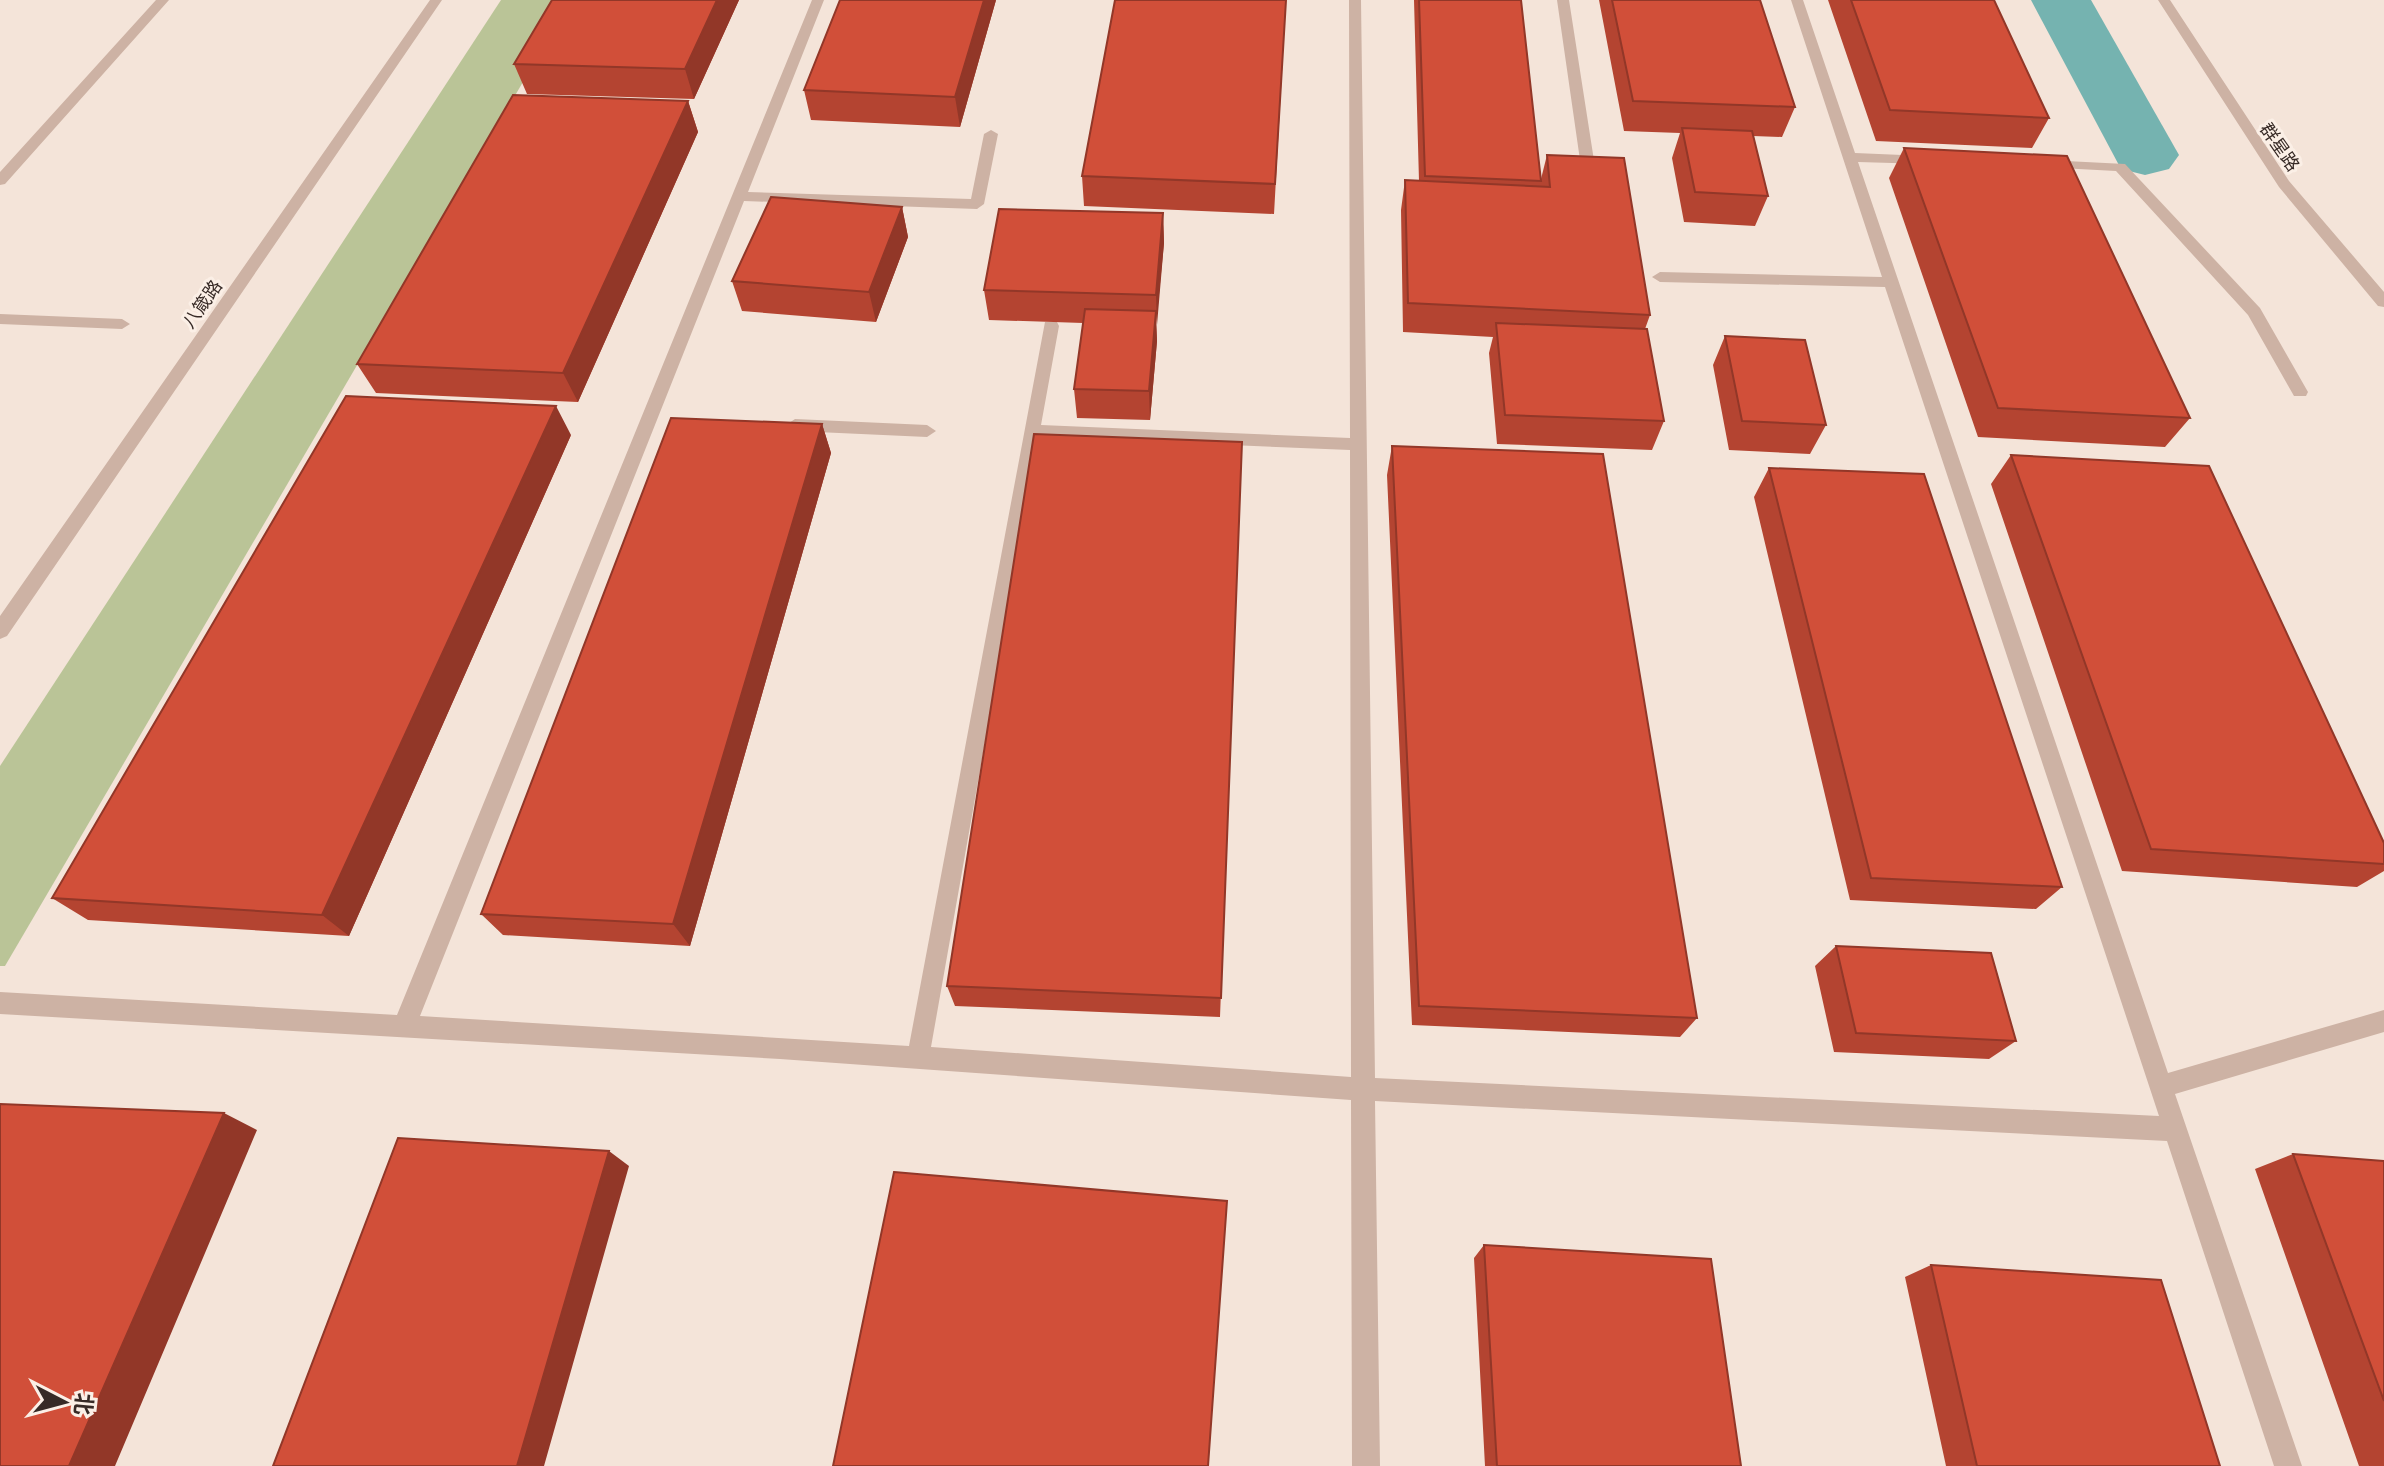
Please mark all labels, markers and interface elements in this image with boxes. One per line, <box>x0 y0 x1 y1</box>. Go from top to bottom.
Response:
street label: 群星路 <box>2256 119 2304 175</box>
street label: 八箴路 <box>178 276 226 332</box>
north arrow <box>24 1362 104 1442</box>
text: 北 <box>70 1392 97 1416</box>

